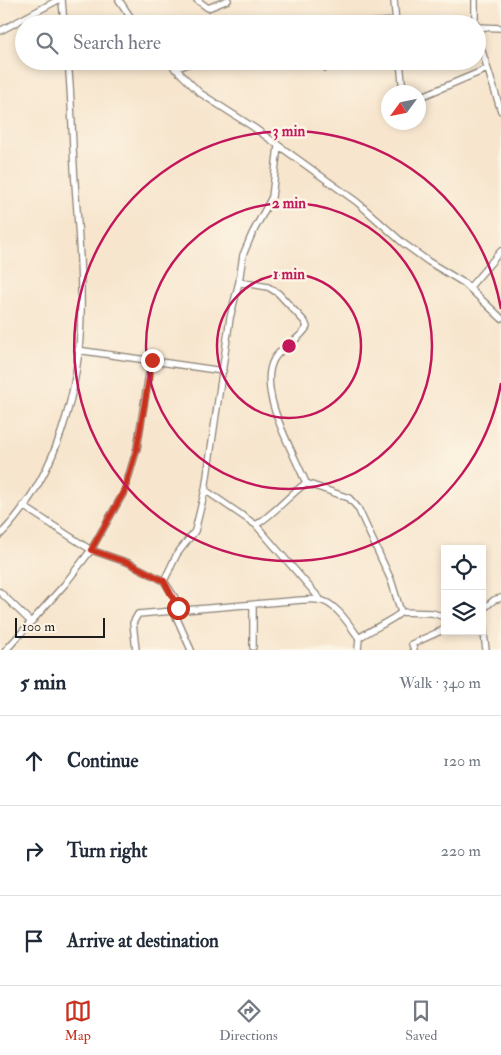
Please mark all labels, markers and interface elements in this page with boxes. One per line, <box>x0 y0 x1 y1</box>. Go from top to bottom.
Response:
search box <box>15 15 486 70</box>
icon: search <box>33 29 61 57</box>
text: Search here <box>73 31 161 55</box>
north arrow <box>381 85 426 130</box>
text: 3 min <box>273 122 305 141</box>
text: 2 min <box>272 194 306 213</box>
text: 1 min <box>273 265 305 284</box>
centre of rings <box>280 337 298 355</box>
route end <box>141 349 164 372</box>
map controls <box>441 545 486 635</box>
button: locate <box>441 545 486 590</box>
button: layers <box>441 590 486 635</box>
route start <box>167 597 190 620</box>
scale bar <box>15 615 105 638</box>
text: 100 m <box>22 618 55 635</box>
text: 5 min <box>20 669 66 696</box>
text: Walk · 340 m <box>399 673 481 693</box>
icon: ahead <box>20 747 48 775</box>
text: Continue <box>67 749 138 773</box>
text: 120 m <box>443 751 481 771</box>
icon: right <box>20 837 48 865</box>
text: Turn right <box>67 839 147 863</box>
text: 220 m <box>441 841 481 861</box>
icon: arrive <box>20 927 48 955</box>
text: Arrive at destination <box>67 929 219 953</box>
tab: Map <box>64 997 92 1044</box>
tab: Directions <box>219 997 278 1044</box>
tab: Saved <box>405 997 437 1044</box>

